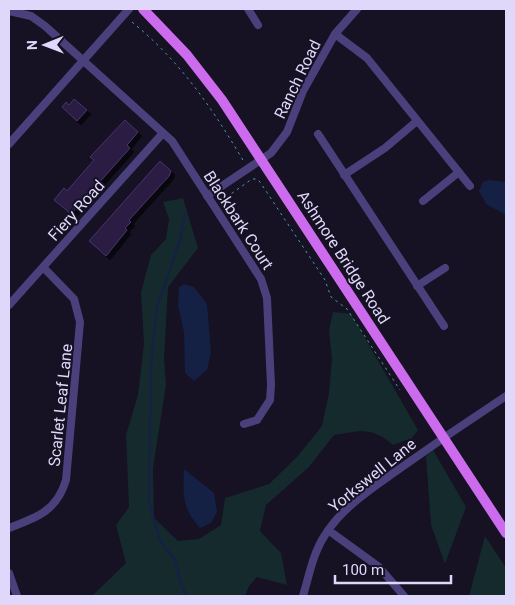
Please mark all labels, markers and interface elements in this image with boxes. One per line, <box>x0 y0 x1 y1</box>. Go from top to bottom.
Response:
north arrow <box>20 20 70 70</box>
street label: Ranch Road <box>270 37 325 122</box>
text: N <box>24 40 40 50</box>
street label: Blackbark Court <box>200 167 277 273</box>
street label: Fiery Road <box>44 176 109 245</box>
street label: Ashmore Bridge Road <box>293 187 394 327</box>
street label: Scarlet Leaf Lane <box>45 343 76 467</box>
street label: Yorkswell Lane <box>325 434 420 516</box>
scale bar <box>335 552 451 584</box>
text: 100 m <box>342 561 384 579</box>

